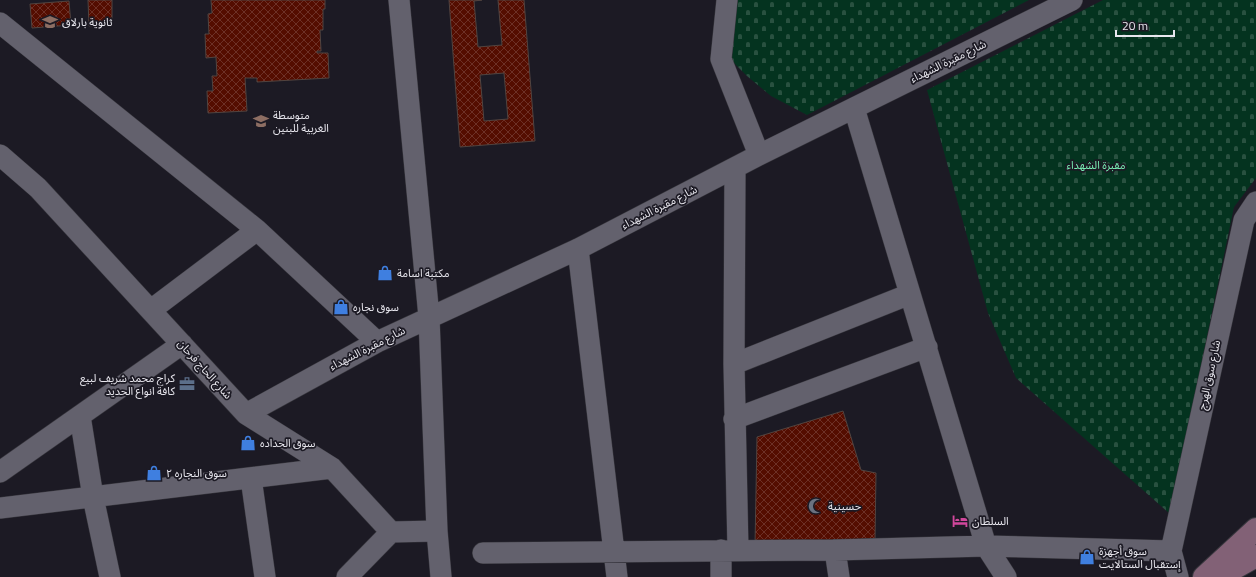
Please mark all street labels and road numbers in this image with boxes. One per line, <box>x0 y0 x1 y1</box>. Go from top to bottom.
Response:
street label: شارع مقبرة الشهداء <box>907 35 989 86</box>
street label: شارع مقبرة الشهداء <box>618 181 700 233</box>
street label: شارع مقبرة الشهداء <box>326 322 408 374</box>
street label: شارع الحاج فرحان <box>174 336 236 403</box>
street label: شارع سوق الهرج <box>1194 338 1224 411</box>

